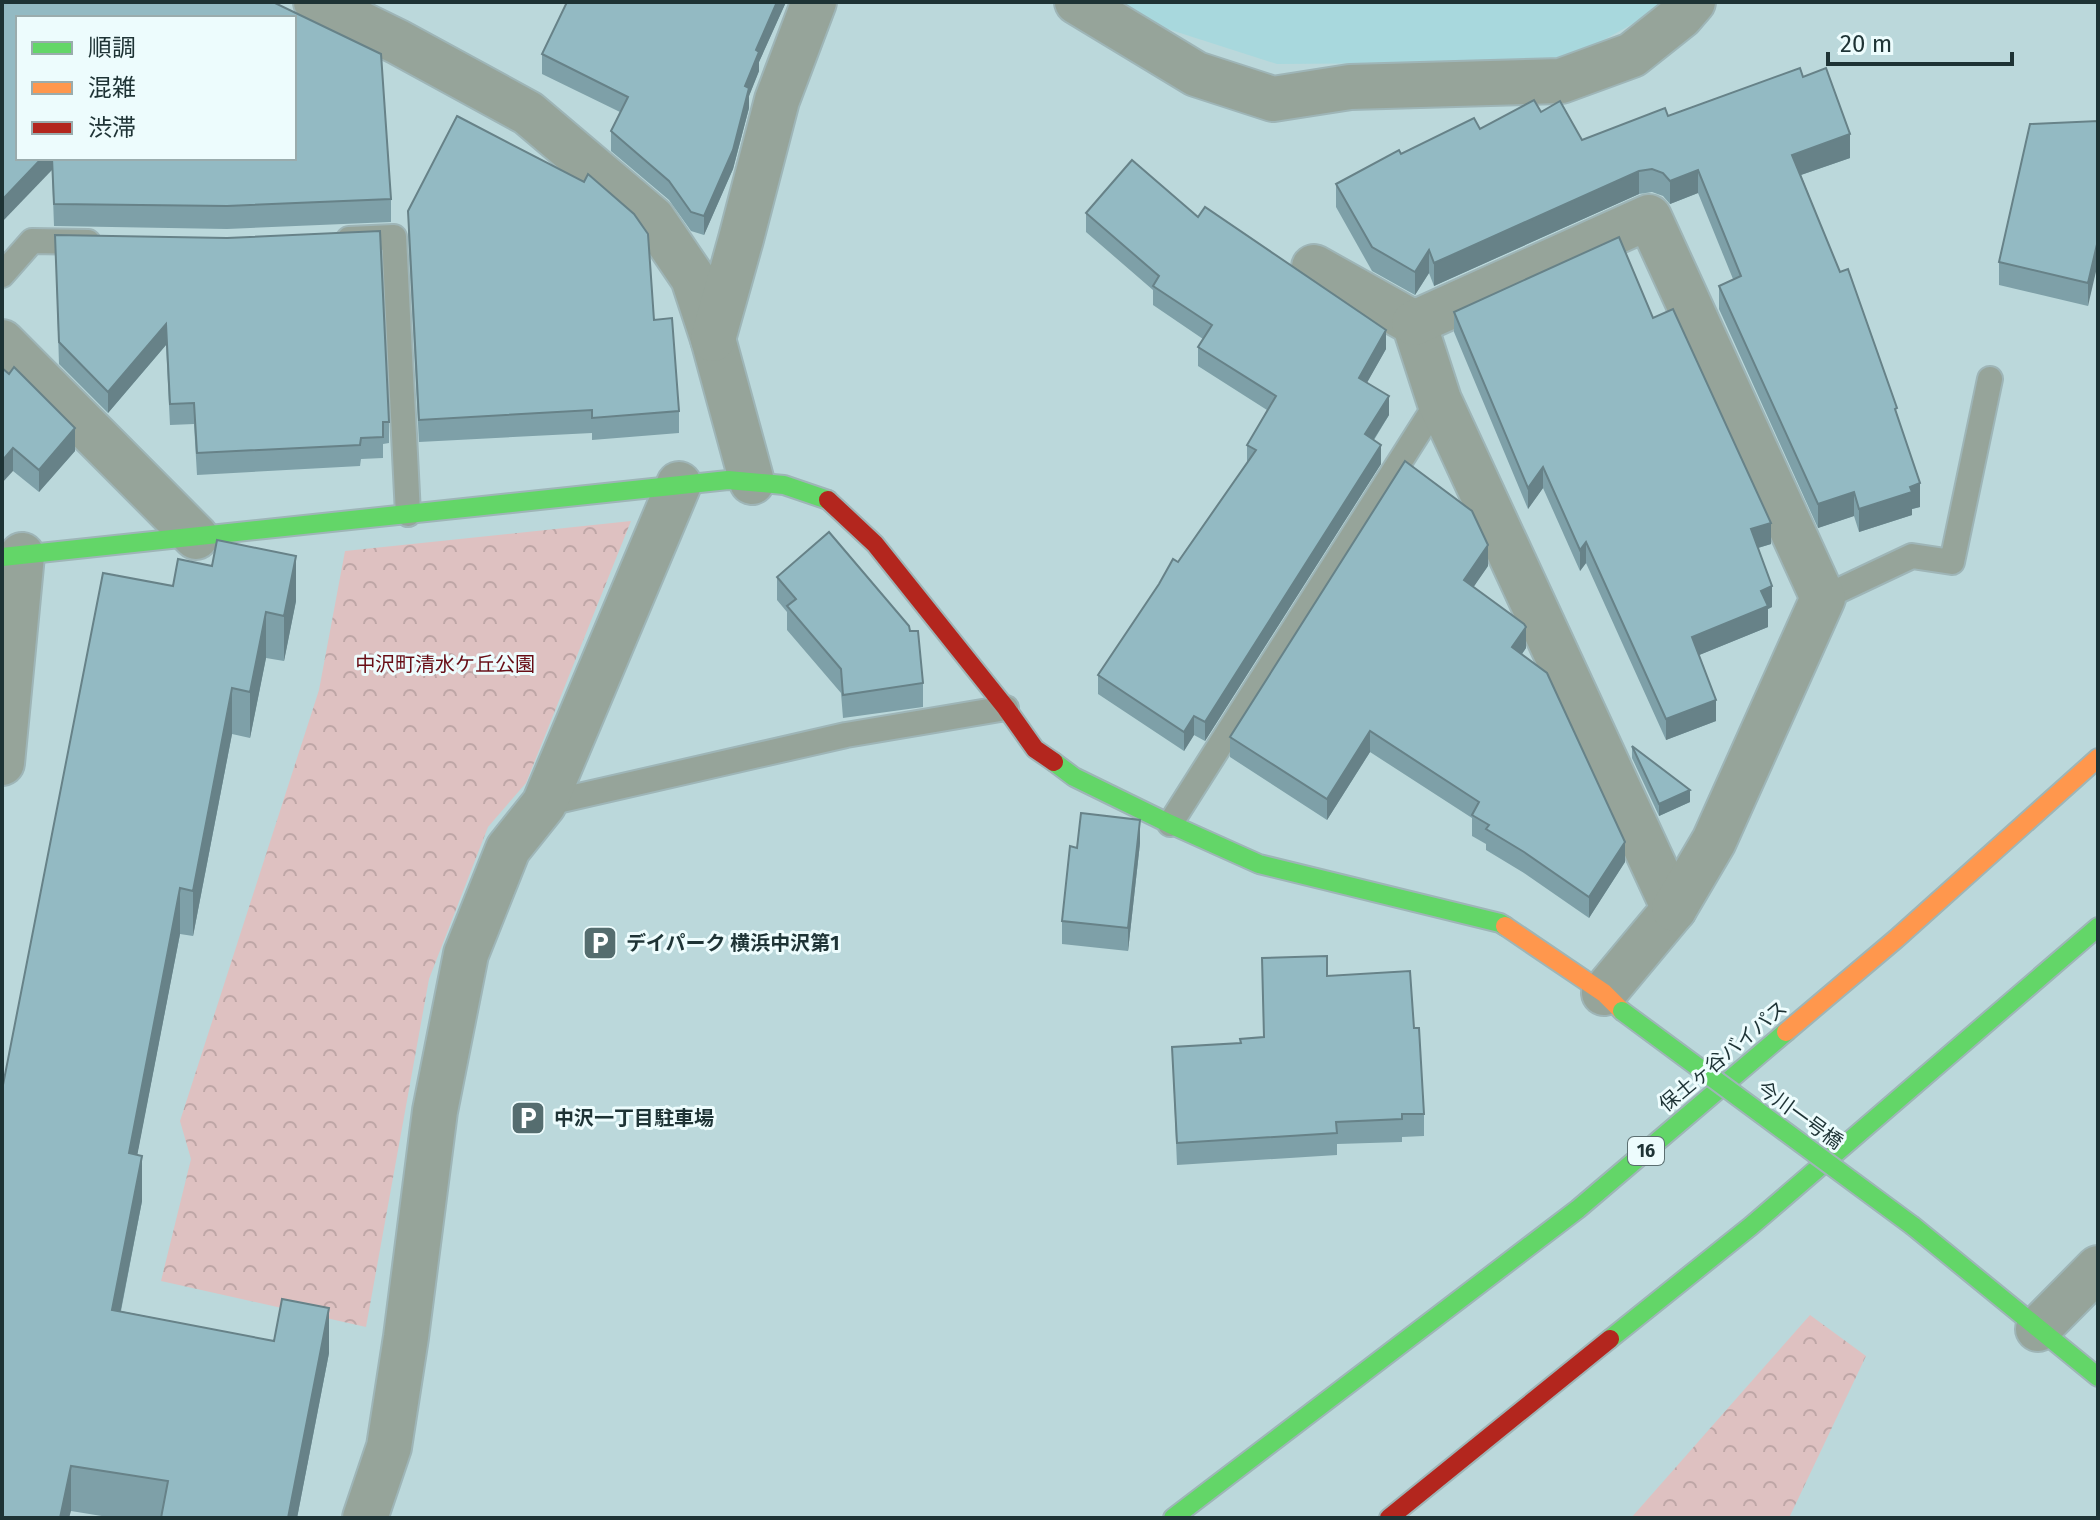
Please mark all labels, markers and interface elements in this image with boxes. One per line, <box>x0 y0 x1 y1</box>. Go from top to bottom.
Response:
legend <box>16 16 296 160</box>
scale bar <box>1828 16 2012 66</box>
text: 20 m <box>1840 30 1892 58</box>
text: 順調 <box>88 34 136 62</box>
text: 混雑 <box>88 74 136 102</box>
text: 渋滞 <box>88 114 136 142</box>
park label: 中沢町清水ケ丘公園 <box>355 652 535 676</box>
parking icon: デイパーク 横浜中沢第1 <box>581 924 619 962</box>
place label: デイパーク 横浜中沢第1 <box>626 931 840 955</box>
street label: 保土ヶ谷バイパス <box>1654 996 1792 1116</box>
street label: 今川一号橋 <box>1752 1076 1848 1154</box>
parking icon: 中沢一丁目駐車場 <box>509 1099 547 1137</box>
place label: 中沢一丁目駐車場 <box>554 1106 714 1130</box>
road number: 16 <box>1628 1137 1664 1165</box>

